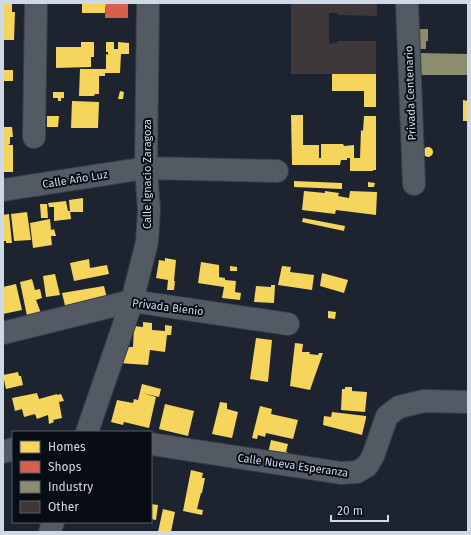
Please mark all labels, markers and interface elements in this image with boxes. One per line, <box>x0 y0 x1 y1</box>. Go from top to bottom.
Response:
street label: Privada Centenario <box>402 45 419 140</box>
street label: Calle Ignacio Zaragoza <box>141 119 154 229</box>
street label: Calle Año Luz <box>42 168 109 191</box>
street label: Privada Bienio <box>131 297 204 318</box>
legend <box>12 431 152 523</box>
text: Homes <box>48 440 86 454</box>
street label: Calle Nueva Esperanza <box>237 451 349 480</box>
text: Shops <box>48 460 82 474</box>
text: Industry <box>48 480 93 494</box>
scale bar <box>331 497 388 523</box>
text: Other <box>48 500 79 514</box>
text: 20 m <box>337 504 363 518</box>

